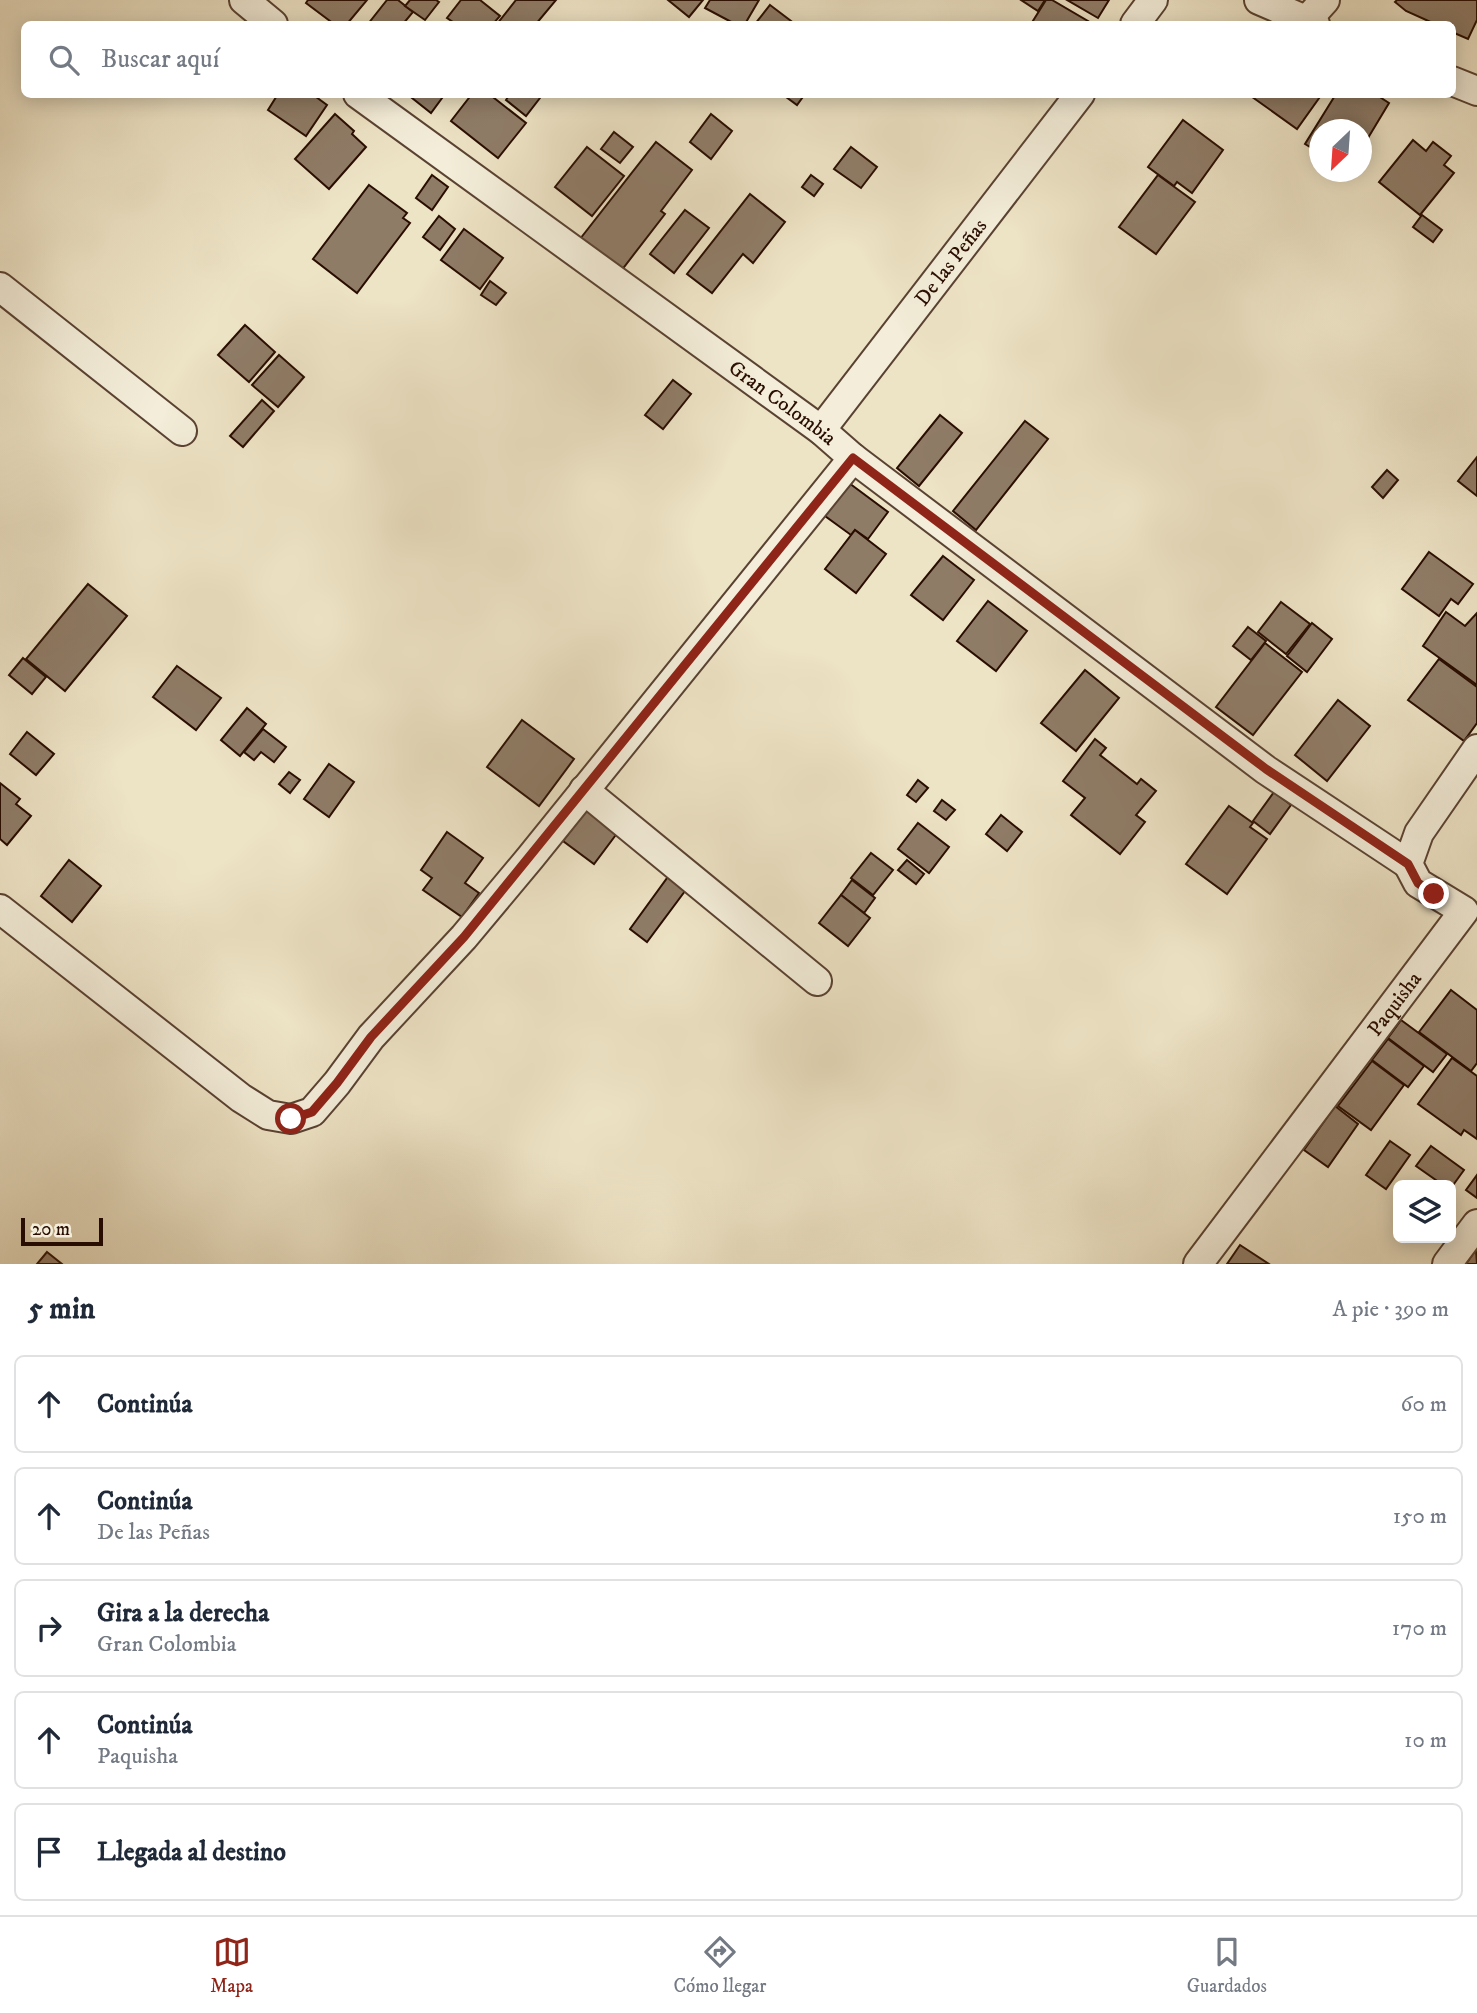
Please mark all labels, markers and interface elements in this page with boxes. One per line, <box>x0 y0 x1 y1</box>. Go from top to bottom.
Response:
search box <box>21 21 1456 98</box>
icon: search <box>45 41 83 79</box>
text: Buscar aquí <box>101 43 219 76</box>
north arrow <box>1309 119 1372 182</box>
street label: De las Peñas <box>909 214 993 312</box>
street label: Gran Colombia <box>723 355 841 452</box>
route end <box>1418 878 1449 909</box>
street label: Paquisha <box>1362 967 1428 1042</box>
route start <box>275 1103 306 1134</box>
map controls <box>1393 1180 1456 1243</box>
button: layers <box>1393 1180 1456 1243</box>
scale bar <box>21 1215 103 1247</box>
text: 20 m <box>32 1218 70 1241</box>
text: 5 min <box>28 1291 95 1328</box>
text: A pie · 390 m <box>1332 1295 1449 1324</box>
icon: ahead <box>30 1385 68 1423</box>
text: Continúa <box>97 1388 192 1421</box>
text: 60 m <box>1400 1390 1447 1419</box>
text: Continúa <box>97 1485 192 1518</box>
icon: ahead <box>30 1497 68 1535</box>
text: 150 m <box>1393 1502 1447 1531</box>
text: De las Peñas <box>97 1518 210 1547</box>
text: Gira a la derecha <box>97 1597 269 1630</box>
icon: right <box>30 1609 68 1647</box>
text: 170 m <box>1392 1614 1447 1643</box>
text: Gran Colombia <box>97 1630 236 1659</box>
text: Continúa <box>97 1709 192 1742</box>
icon: ahead <box>30 1721 68 1759</box>
text: 10 m <box>1404 1726 1447 1755</box>
text: Paquisha <box>97 1742 178 1771</box>
icon: arrive <box>30 1833 68 1871</box>
text: Llegada al destino <box>97 1836 286 1869</box>
tab: Mapa <box>210 1933 253 1998</box>
tab: Cómo llegar <box>673 1933 766 1998</box>
tab: Guardados <box>1187 1933 1267 1998</box>

